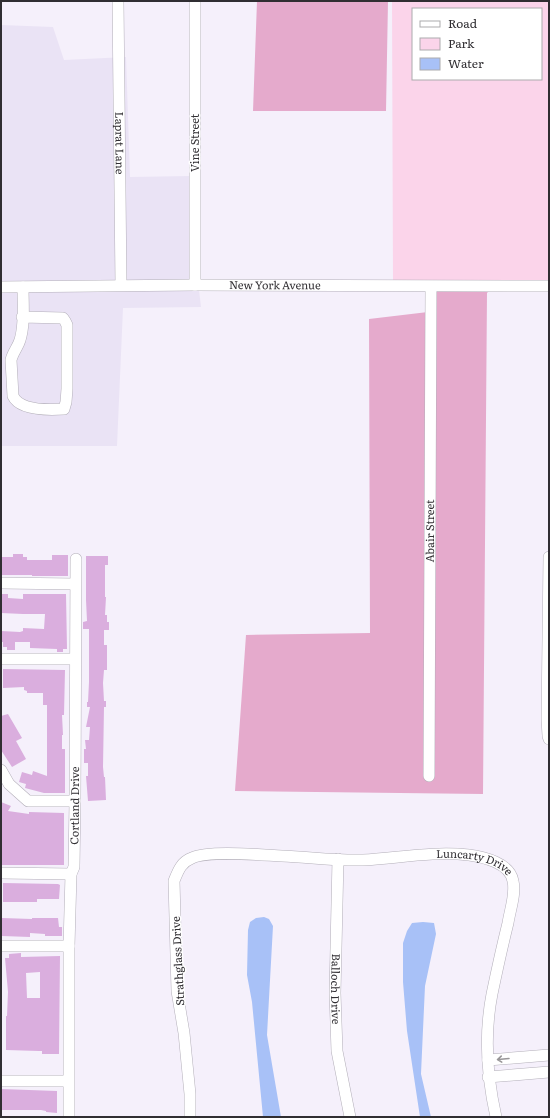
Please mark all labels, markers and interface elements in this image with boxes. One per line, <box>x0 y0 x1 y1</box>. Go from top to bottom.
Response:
legend <box>412 8 542 80</box>
text: Road <box>448 14 478 32</box>
text: Park <box>448 34 475 52</box>
text: Water <box>448 54 484 72</box>
street label: Laprat Lane <box>112 112 129 175</box>
street label: Vine Street <box>186 113 202 172</box>
street label: New York Avenue <box>229 276 321 292</box>
street label: Abair Street <box>421 499 437 563</box>
street label: Cortland Drive <box>65 766 82 845</box>
street label: Luncarty Drive <box>436 845 518 878</box>
street label: Strathglass Drive <box>167 916 187 1006</box>
street label: Balloch Drive <box>328 953 345 1025</box>
one-way arrow <box>497 1055 510 1062</box>

